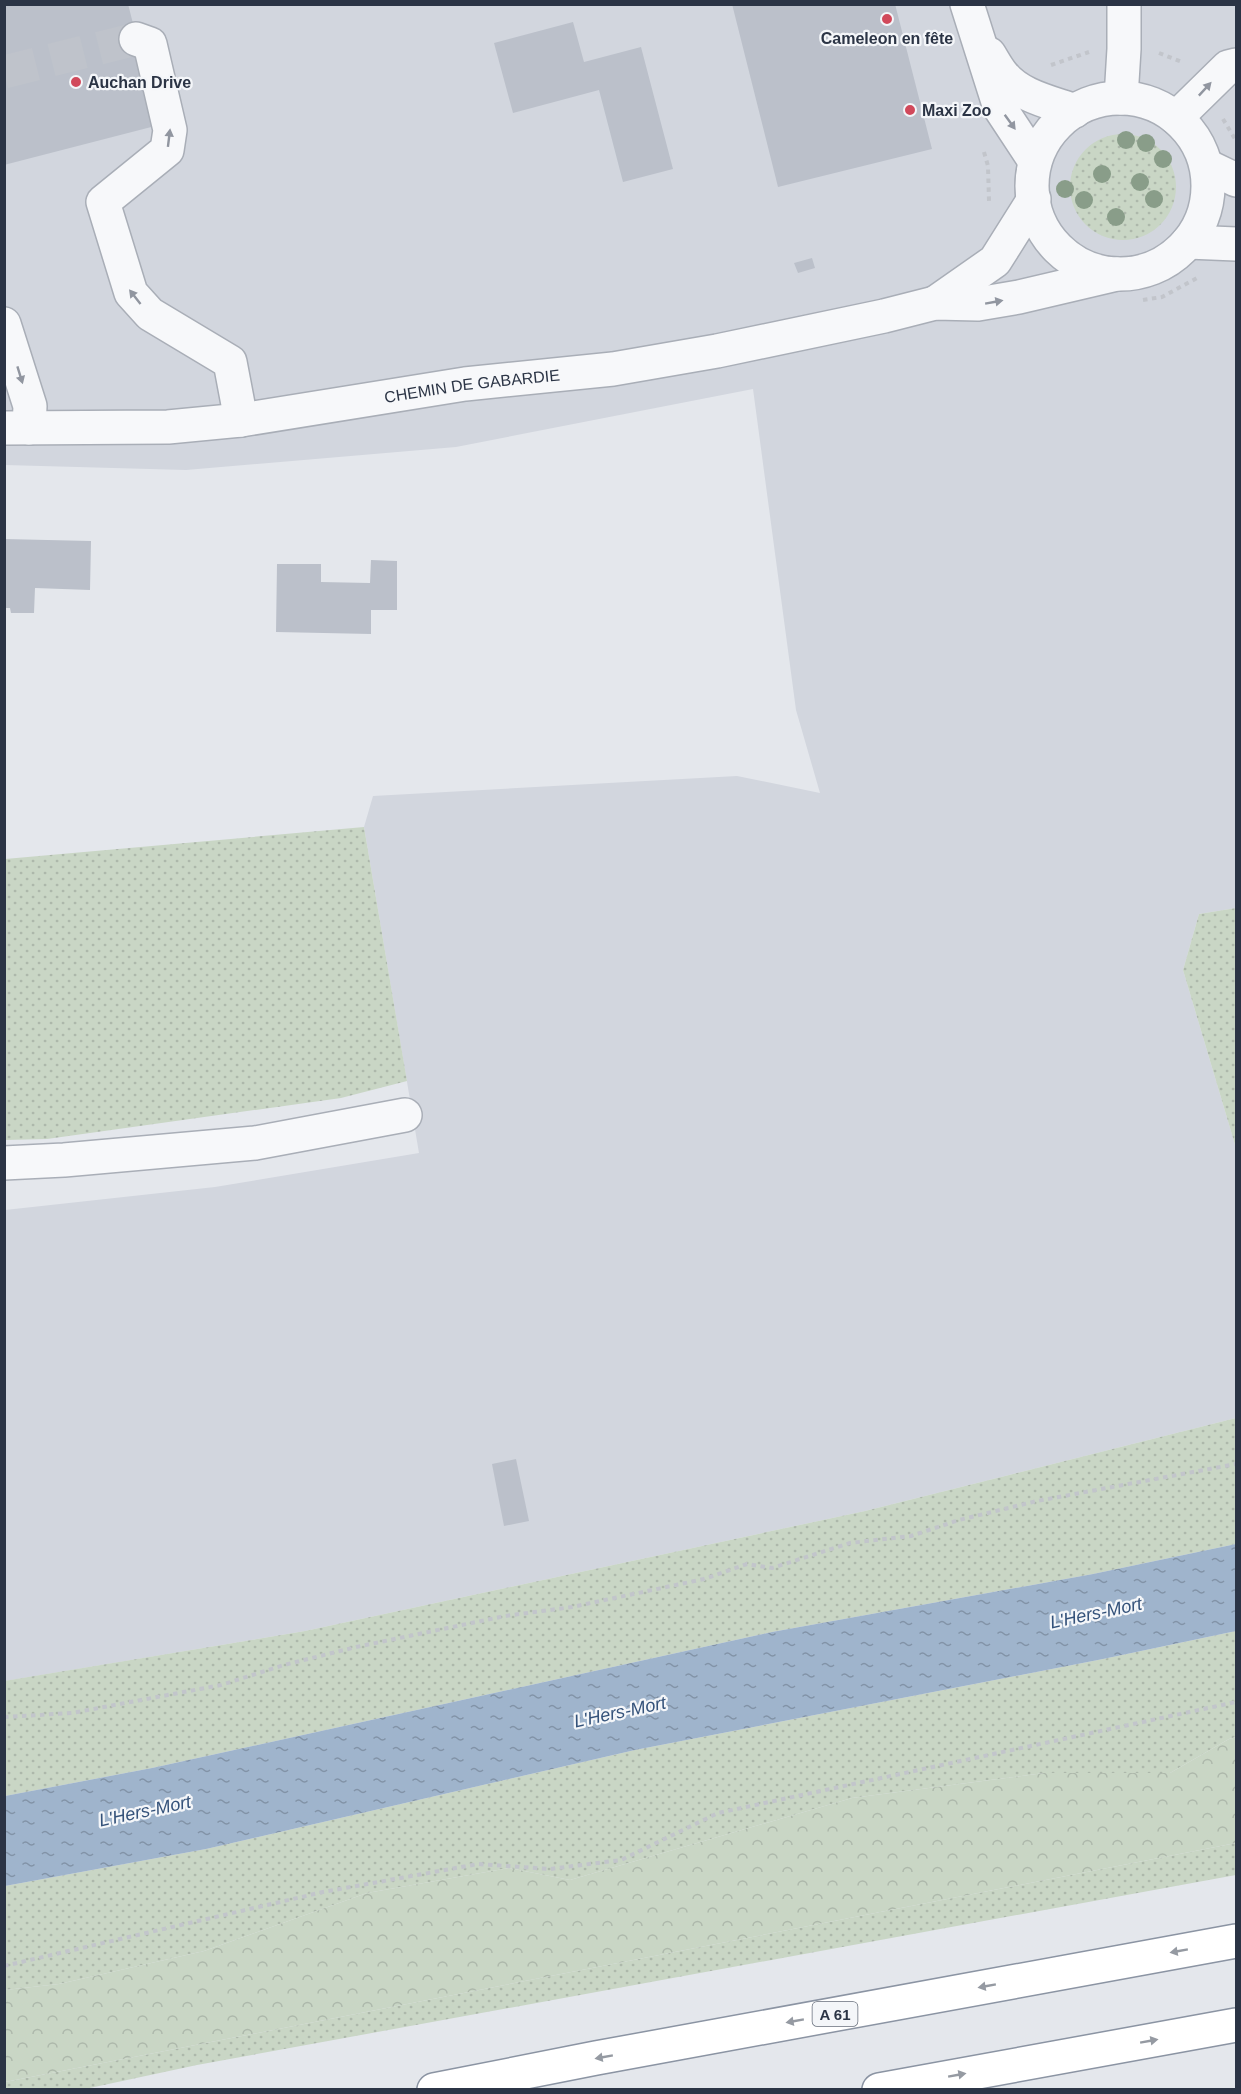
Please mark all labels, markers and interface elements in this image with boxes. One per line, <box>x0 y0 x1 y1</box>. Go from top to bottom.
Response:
marker: Cameleon en fête <box>880 12 894 26</box>
place label: Cameleon en fête <box>821 30 953 47</box>
place label: Auchan Drive <box>88 74 191 91</box>
marker: Auchan Drive <box>69 75 83 89</box>
one-way arrow <box>1198 82 1211 97</box>
place label: Maxi Zoo <box>922 102 992 119</box>
marker: Maxi Zoo <box>903 103 917 117</box>
one-way arrow <box>1004 114 1016 130</box>
one-way arrow <box>164 129 173 148</box>
one-way arrow <box>129 289 142 305</box>
one-way arrow <box>984 297 1003 306</box>
street label: CHEMIN DE GABARDIE <box>383 366 561 405</box>
one-way arrow <box>16 367 26 385</box>
water label: L'Hers-Mort <box>1048 1593 1145 1632</box>
water label: L'Hers-Mort <box>572 1692 669 1731</box>
water label: L'Hers-Mort <box>97 1791 194 1830</box>
one-way arrow <box>1169 1947 1188 1956</box>
one-way arrow <box>977 1982 996 1991</box>
road number: A 61 <box>812 2002 858 2026</box>
one-way arrow <box>786 2017 805 2026</box>
one-way arrow <box>1139 2036 1158 2045</box>
one-way arrow <box>594 2052 613 2061</box>
one-way arrow <box>948 2070 967 2079</box>

